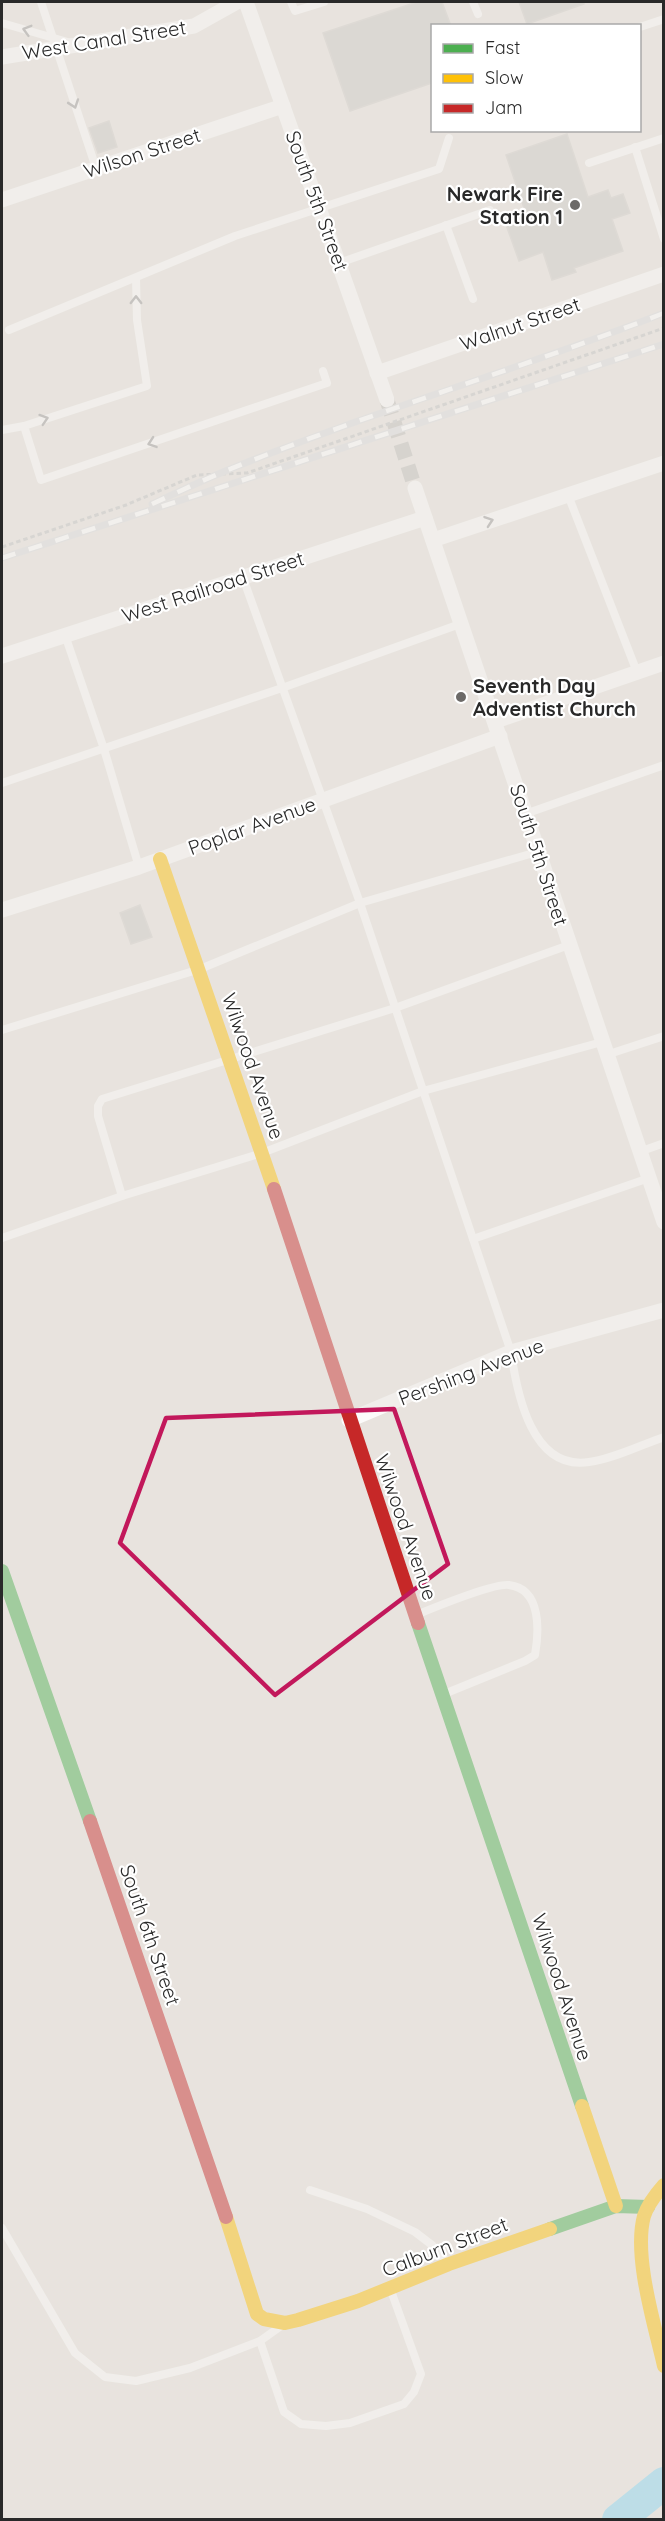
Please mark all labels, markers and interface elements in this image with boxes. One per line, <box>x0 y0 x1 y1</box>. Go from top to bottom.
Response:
street label: West Canal Street <box>20 14 188 65</box>
legend <box>431 24 641 132</box>
one-way arrow <box>22 25 33 37</box>
text: Fast <box>485 36 520 59</box>
text: Slow <box>485 66 523 89</box>
text: Jam <box>485 96 523 119</box>
one-way arrow <box>67 98 79 109</box>
street label: Wilson Street <box>80 122 204 183</box>
street label: South 5th Street <box>281 127 355 275</box>
place label: Newark Fire Station 1 <box>447 181 563 229</box>
marker: Newark Fire Station 1 <box>568 198 582 212</box>
street label: Walnut Street <box>456 291 584 356</box>
one-way arrow <box>130 296 142 305</box>
one-way arrow <box>38 414 49 427</box>
one-way arrow <box>147 435 158 448</box>
one-way arrow <box>483 516 494 529</box>
street label: West Railroad Street <box>119 545 307 628</box>
place label: Seventh Day Adventist Church <box>473 673 636 721</box>
marker: Seventh Day Adventist Church <box>454 690 468 704</box>
street label: South 5th Street <box>505 781 574 929</box>
street label: Poplar Avenue <box>184 791 319 860</box>
street label: Wilwood Avenue <box>217 989 290 1142</box>
street label: Pershing Avenue <box>395 1332 547 1411</box>
street label: Wilwood Avenue <box>370 1450 443 1603</box>
street label: South 6th Street <box>115 1861 186 2009</box>
street label: Wilwood Avenue <box>527 1910 598 2064</box>
street label: Calburn Street <box>378 2211 511 2282</box>

